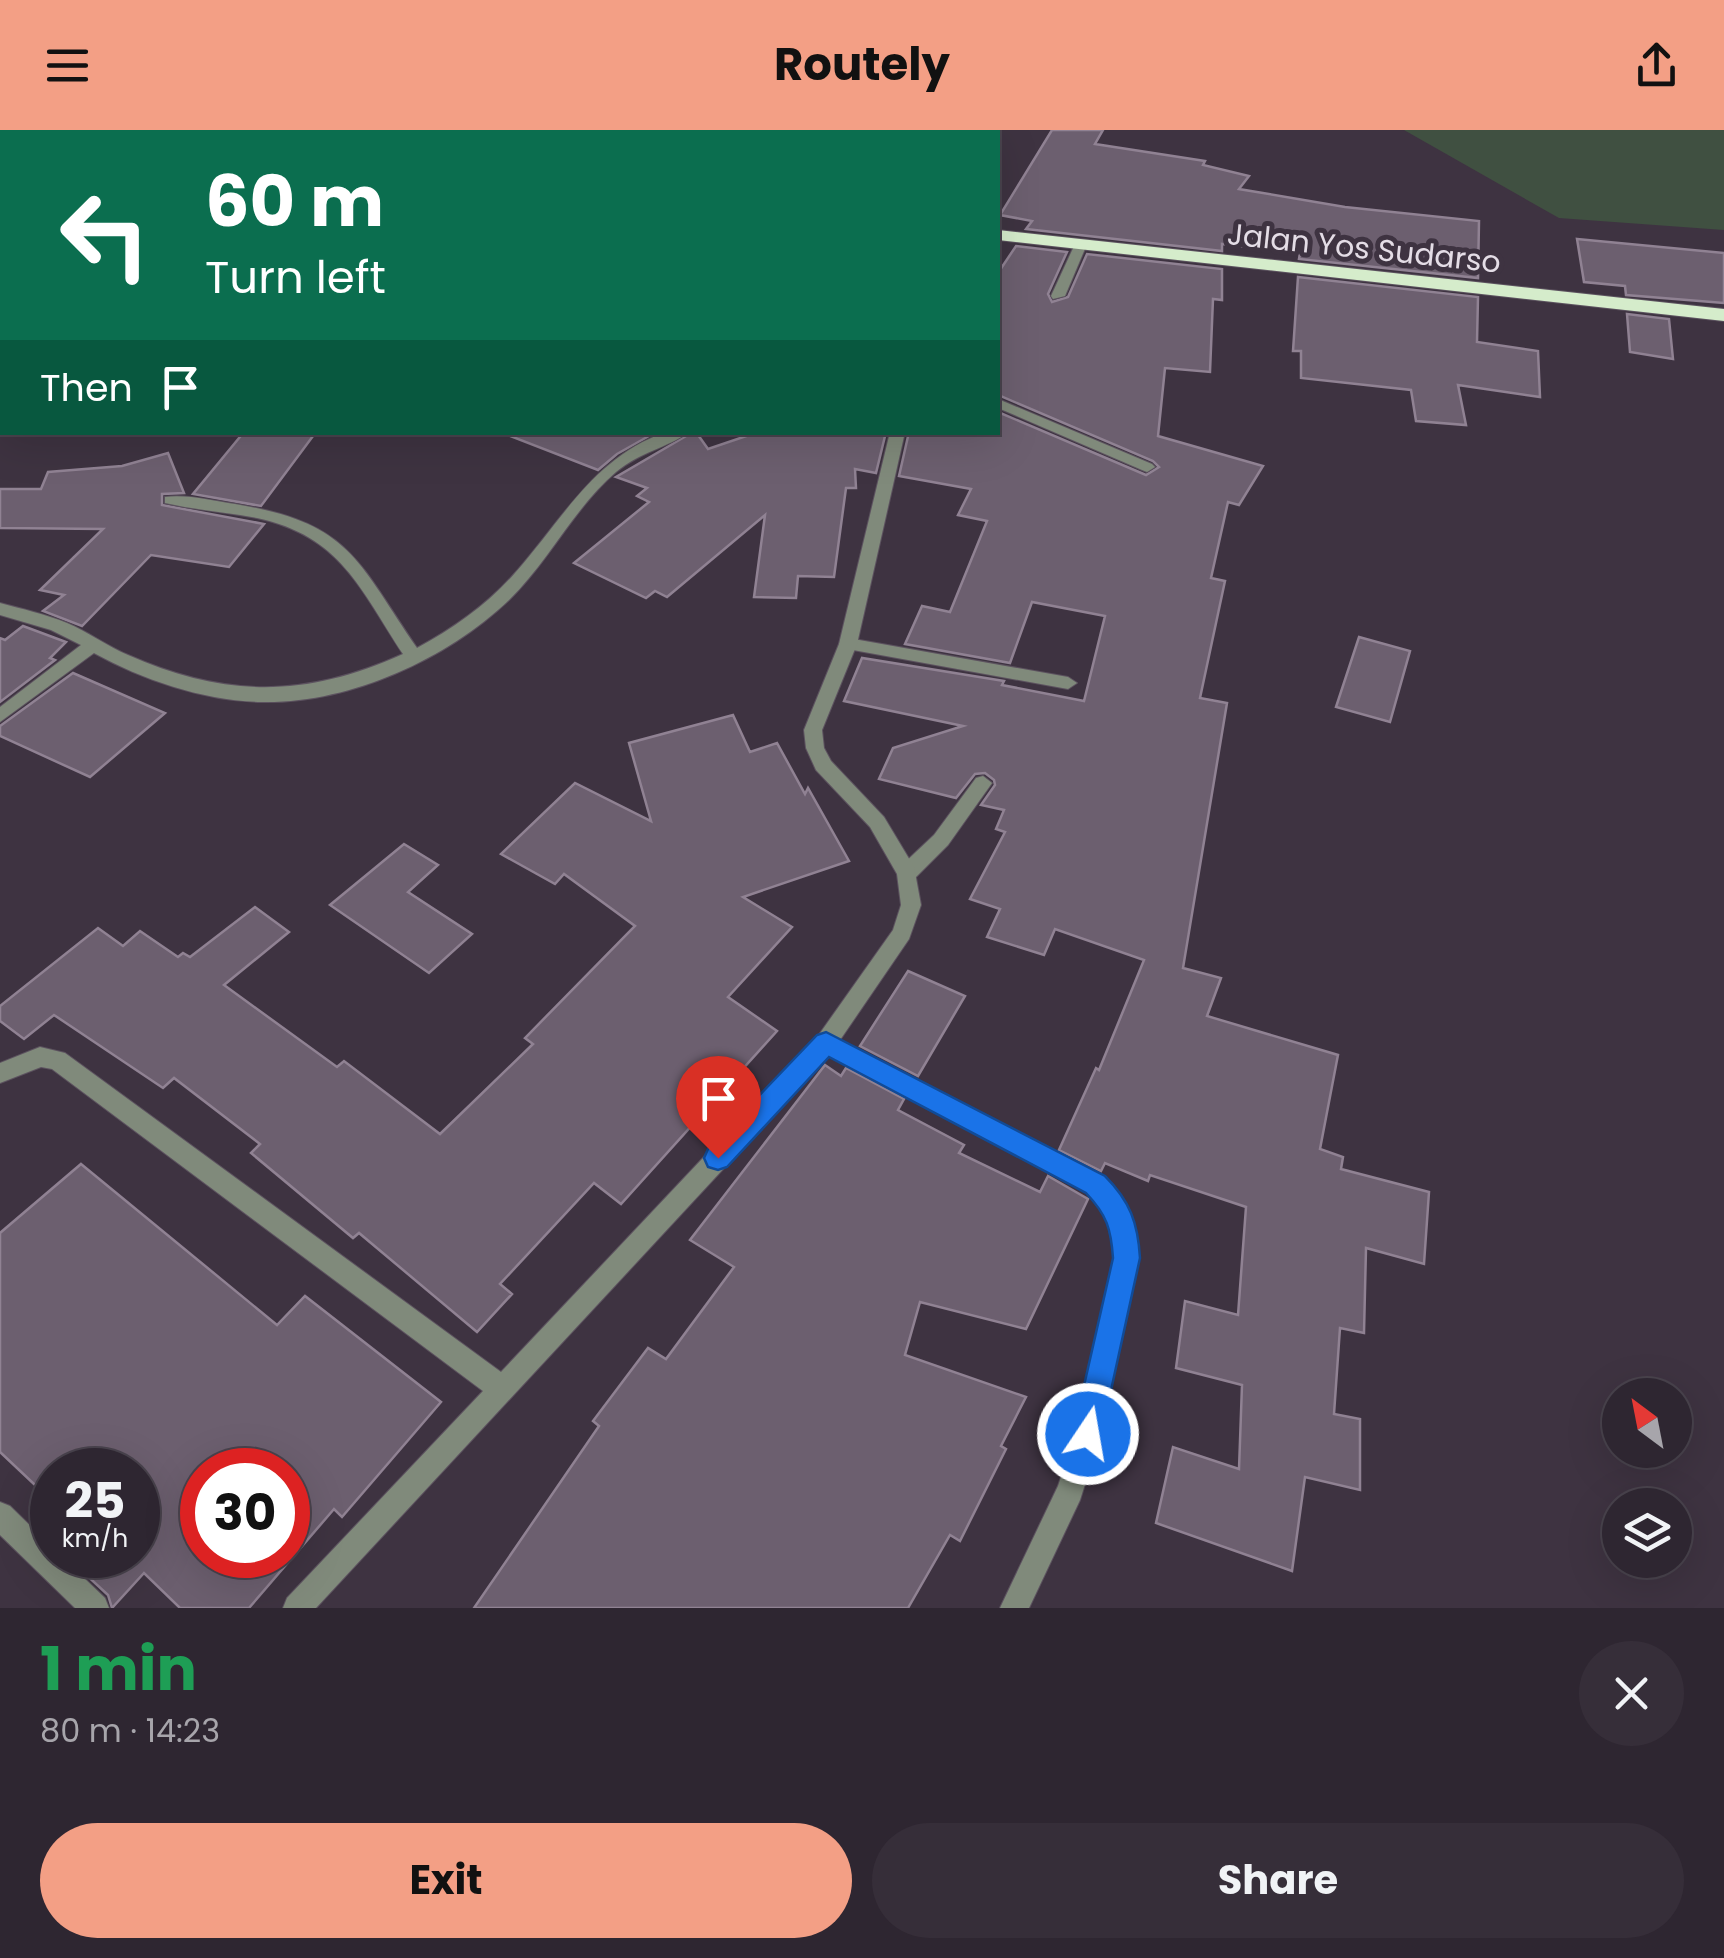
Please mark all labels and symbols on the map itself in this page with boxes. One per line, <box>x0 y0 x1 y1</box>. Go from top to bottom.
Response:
street label: Jalan Yos Sudarso <box>1225 212 1503 284</box>
pin <box>676 1056 761 1159</box>
north arrow <box>1602 1378 1692 1468</box>
position arrow <box>1036 1382 1140 1486</box>
speed limit sign: 30 <box>180 1448 310 1578</box>

